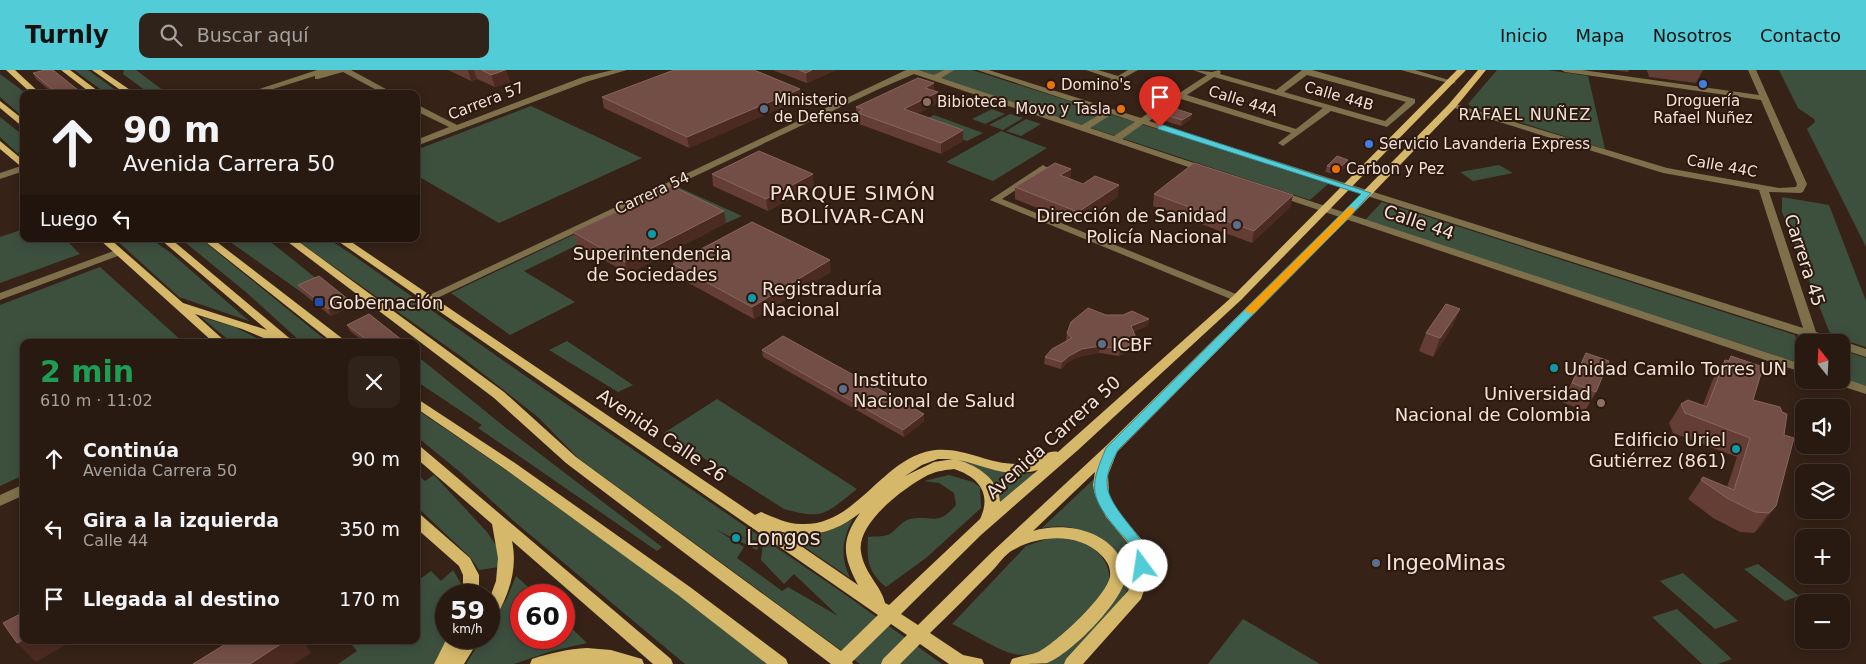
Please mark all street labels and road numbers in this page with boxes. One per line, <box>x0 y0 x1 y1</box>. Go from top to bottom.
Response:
street label: Carrera 57 <box>445 78 527 124</box>
street label: Calle 44B <box>1302 78 1376 114</box>
street label: Calle 44A <box>1206 82 1280 120</box>
street label: Calle 44C <box>1685 151 1759 181</box>
street label: Carrera 54 <box>612 168 692 218</box>
street label: Calle 44 <box>1381 200 1457 244</box>
street label: Carrera 45 <box>1780 211 1830 309</box>
street label: Avenida Carrera 50 <box>982 371 1124 503</box>
street label: Avenida Calle 26 <box>594 384 730 486</box>

